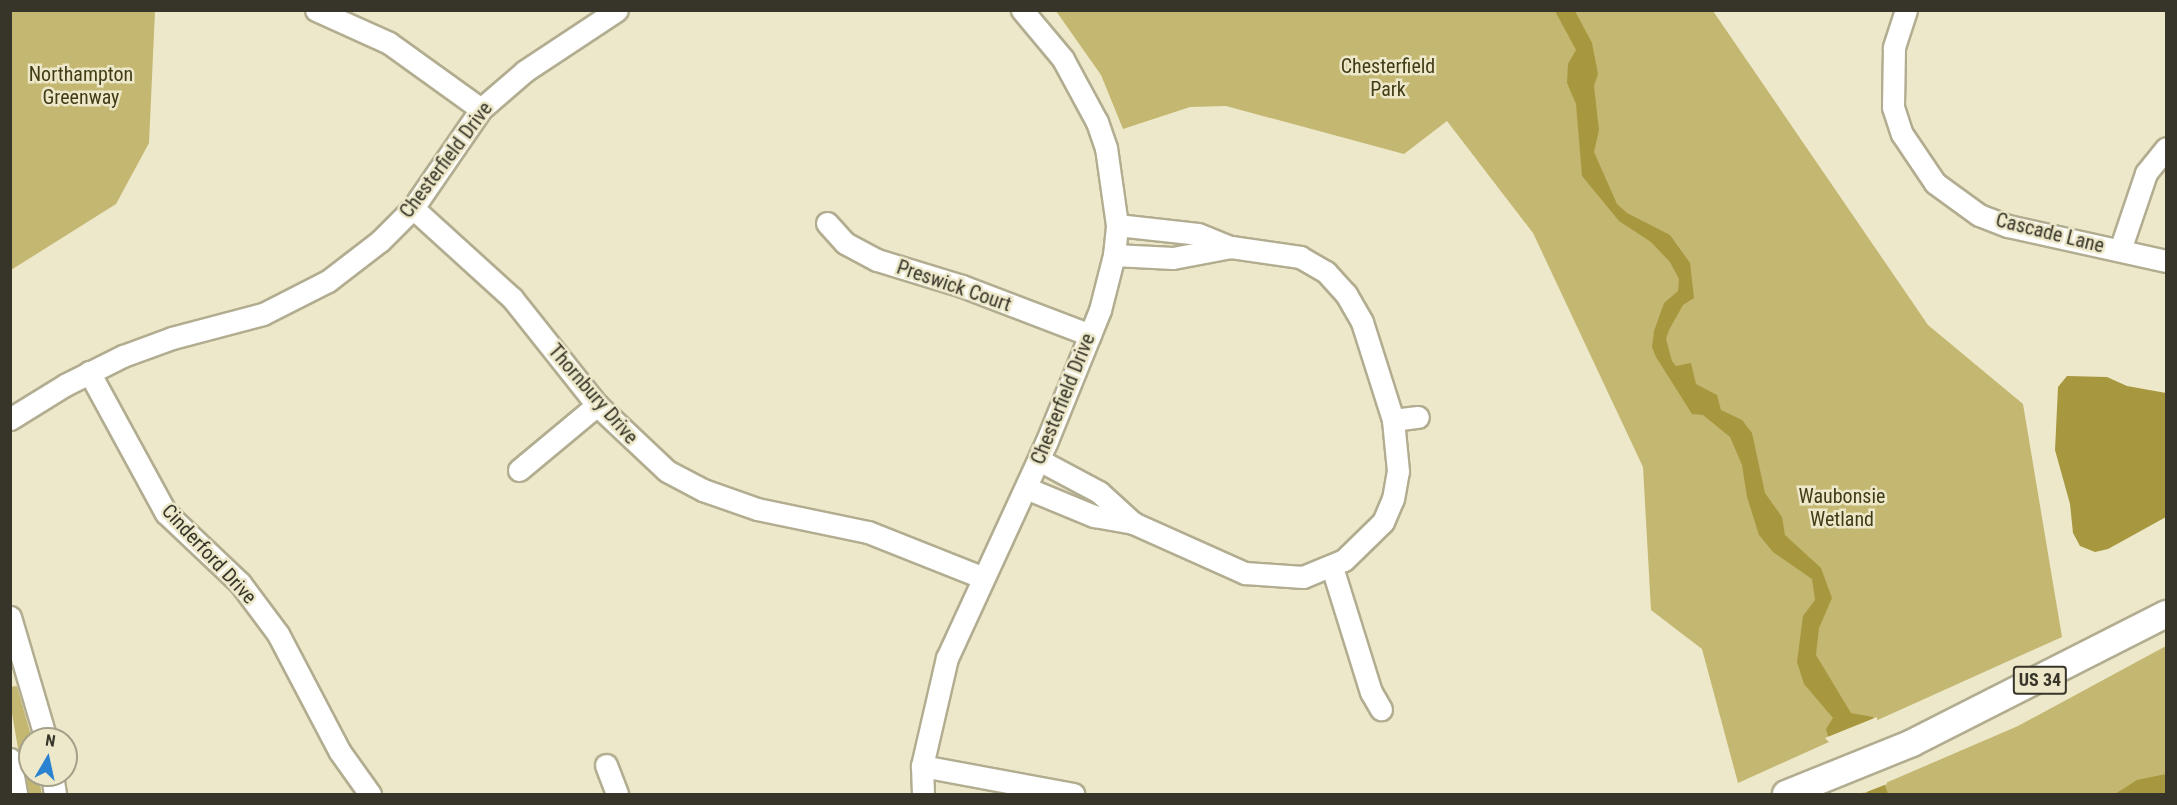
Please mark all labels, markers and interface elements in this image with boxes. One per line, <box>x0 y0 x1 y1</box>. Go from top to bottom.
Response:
park label: Chesterfield Park <box>1341 55 1435 102</box>
park label: Northampton Greenway <box>29 62 133 109</box>
street label: Chesterfield Drive <box>395 97 497 223</box>
street label: Cascade Lane <box>1993 208 2107 258</box>
street label: Preswick Court <box>894 255 1014 317</box>
street label: Chesterfield Drive <box>1026 330 1100 468</box>
street label: Thornbury Drive <box>543 339 643 449</box>
park label: Waubonsie Wetland <box>1799 485 1885 532</box>
street label: Cinderford Drive <box>157 499 261 609</box>
road number: US 34 <box>2012 665 2068 695</box>
north arrow <box>18 727 78 787</box>
text: N <box>44 731 57 751</box>

